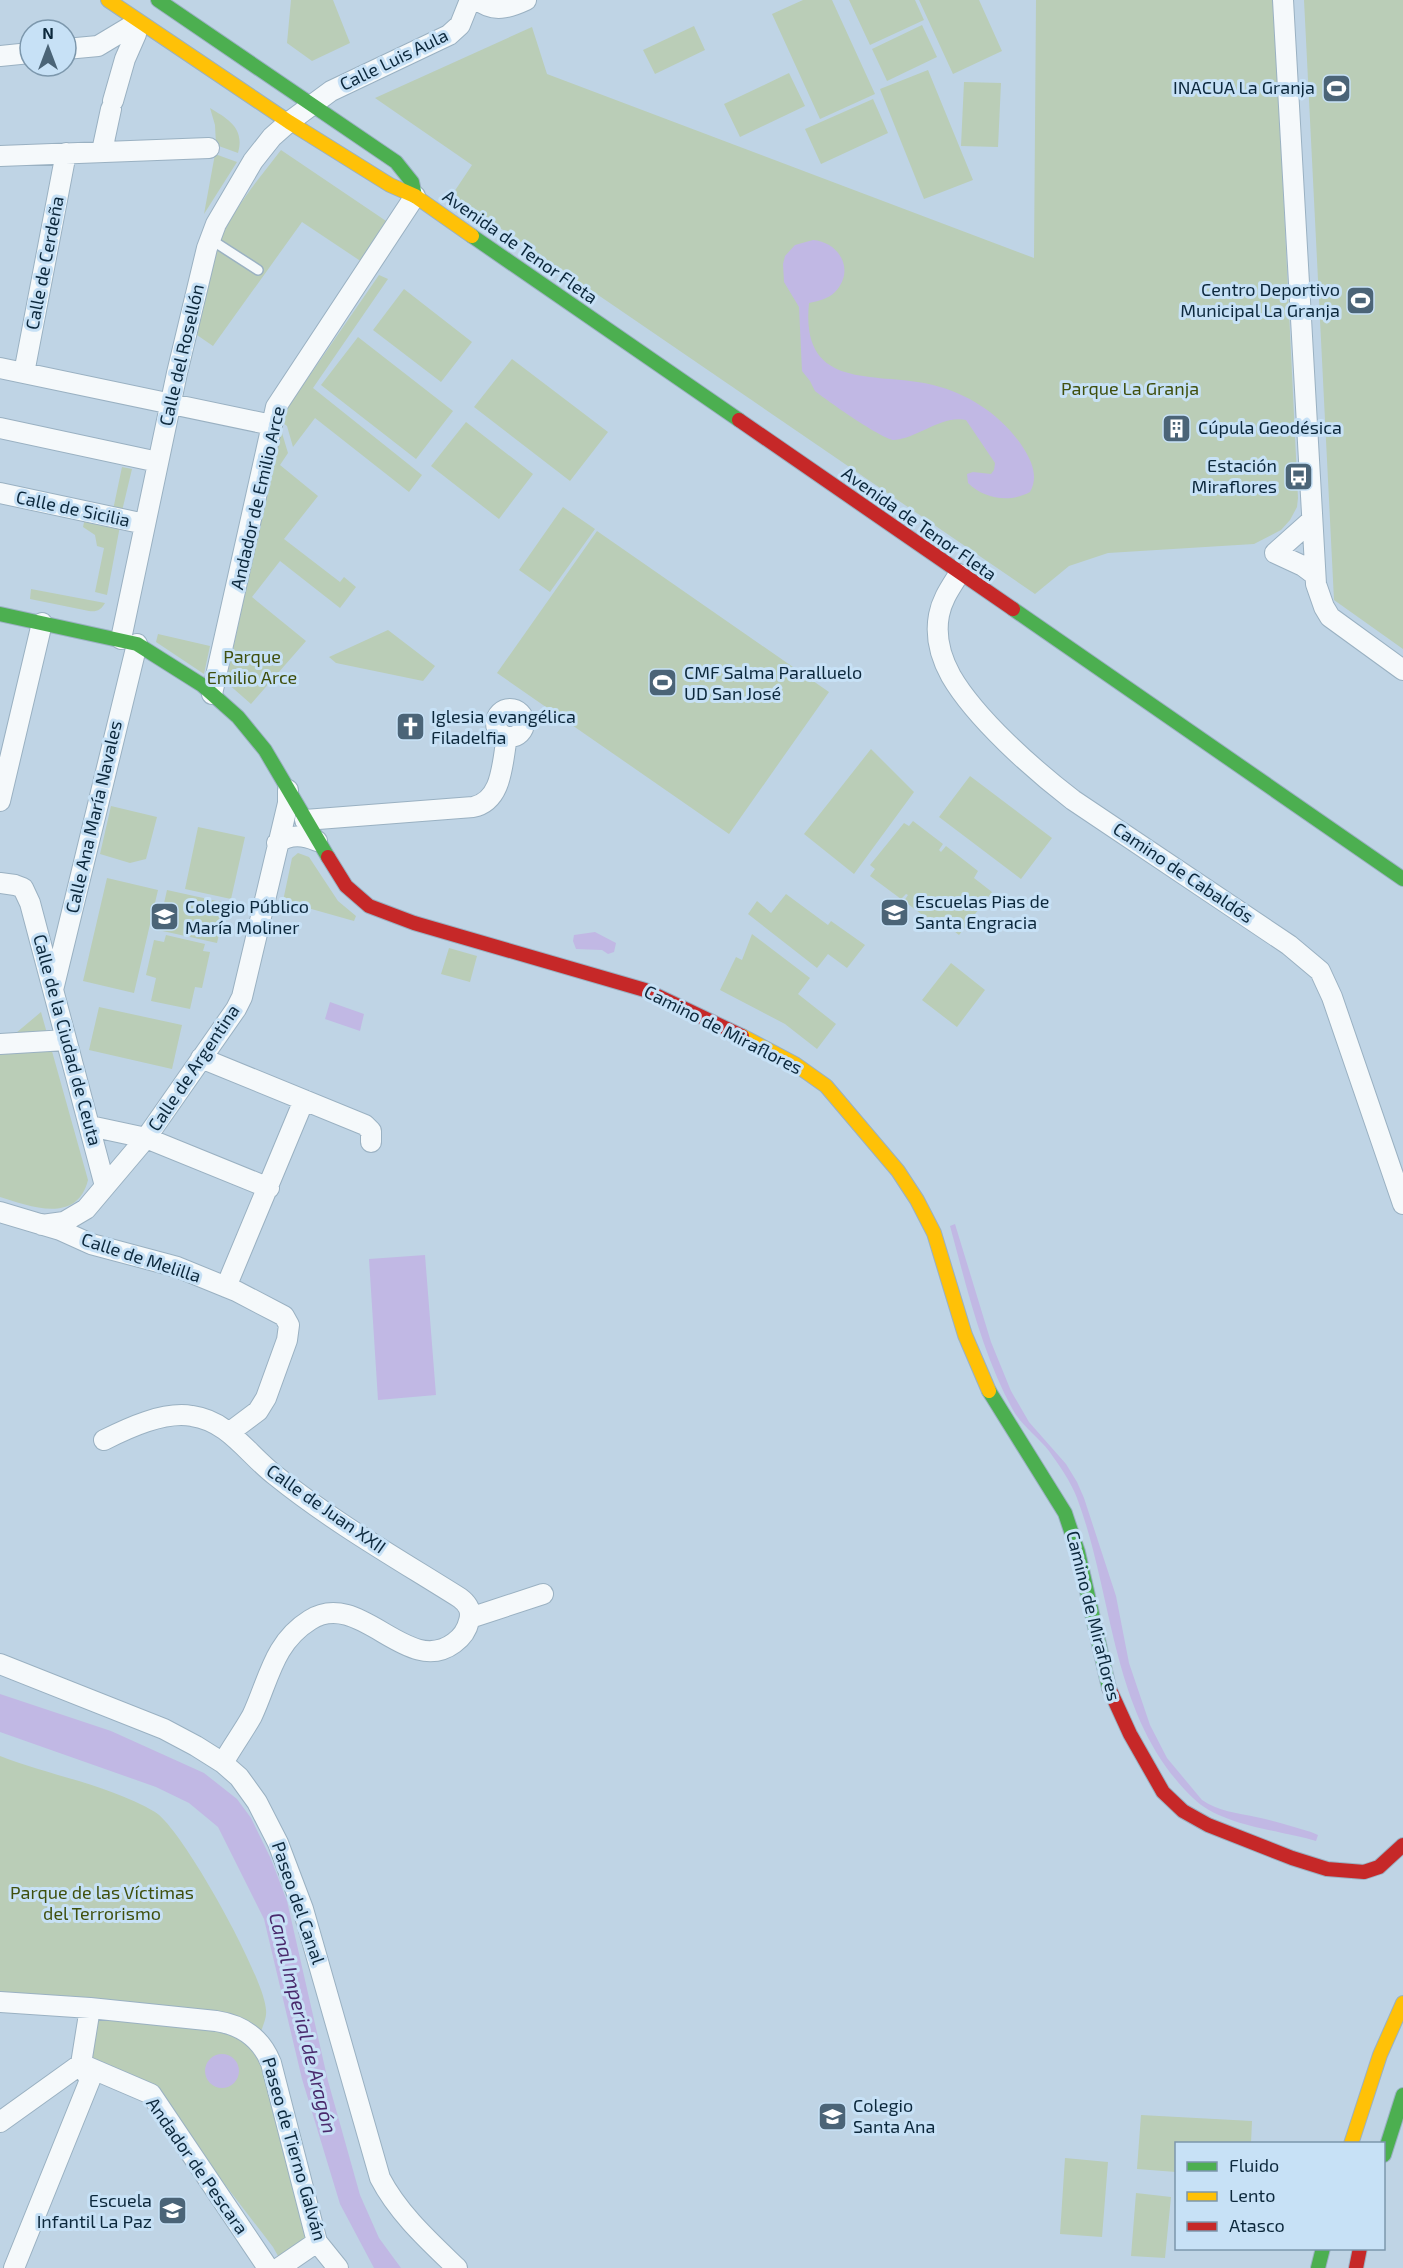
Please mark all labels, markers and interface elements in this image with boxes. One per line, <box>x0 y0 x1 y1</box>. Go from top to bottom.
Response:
north arrow <box>18 18 78 78</box>
text: N <box>42 23 54 42</box>
street label: Calle Luis Aula <box>336 23 451 95</box>
sports icon: INACUA La Granja <box>1320 72 1352 104</box>
place label: INACUA La Granja <box>1173 76 1315 98</box>
street label: Avenida de Tenor Fleta <box>439 184 602 308</box>
street label: Calle de Cerdeña <box>20 194 68 332</box>
place label: Centro Deportivo Municipal La Granja <box>1180 278 1340 321</box>
street label: Calle del Rosellón <box>154 282 208 428</box>
sports icon: Centro Deportivo Municipal La Granja <box>1345 284 1377 316</box>
park label: Parque La Granja <box>1061 377 1199 399</box>
street label: Andador de Emilio Arce <box>225 404 289 592</box>
building icon: Cúpula Geodésica <box>1161 412 1193 444</box>
place label: Cúpula Geodésica <box>1198 416 1342 438</box>
place label: Estación Miraflores <box>1192 454 1277 497</box>
bus stop icon: Estación Miraflores <box>1282 460 1314 492</box>
street label: Avenida de Tenor Fleta <box>838 461 1001 585</box>
street label: Calle de Sicilia <box>14 485 132 531</box>
park label: Parque Emilio Arce <box>207 645 297 688</box>
place label: CMF Salma Paralluelo UD San José <box>684 661 862 704</box>
sports icon: CMF Salma Paralluelo UD San José <box>647 667 679 699</box>
place label: Iglesia evangélica Filadelfia <box>431 705 576 748</box>
church icon: Iglesia evangélica Filadelfia <box>394 711 426 743</box>
street label: Calle Ana María Navales <box>60 718 126 915</box>
street label: Camino de Cabaldós <box>1109 817 1258 927</box>
place label: Escuelas Pias de Santa Engracia <box>915 890 1049 933</box>
place label: Colegio Público María Moliner <box>185 895 309 938</box>
school or university icon: Escuelas Pias de Santa Engracia <box>878 896 910 928</box>
school or university icon: Colegio Público María Moliner <box>148 901 180 933</box>
street label: Calle de la Ciudad de Ceuta <box>29 932 107 1148</box>
street label: Camino de Miraflores <box>641 980 806 1079</box>
street label: Calle de Argentina <box>143 1000 244 1135</box>
street label: Calle de Melilla <box>79 1227 204 1287</box>
street label: Calle de Juan XXII <box>263 1459 390 1557</box>
street label: Camino de Miraflores <box>1062 1528 1126 1703</box>
street label: Paseo del Canal <box>268 1838 330 1967</box>
park label: Parque de las Víctimas del Terrorismo <box>10 1881 194 1924</box>
water label: Canal Imperial de Aragón <box>265 1910 343 2136</box>
street label: Paseo de Tierno Galván <box>258 2055 332 2243</box>
street label: Andador de Pescara <box>142 2093 253 2238</box>
place label: Colegio Santa Ana <box>853 2094 935 2137</box>
school or university icon: Colegio Santa Ana <box>816 2100 848 2132</box>
legend <box>1175 2142 1385 2250</box>
text: Fluido <box>1229 2154 1279 2176</box>
text: Lento <box>1229 2184 1275 2206</box>
place label: Escuela Infantil La Paz <box>37 2189 152 2232</box>
school or university icon: Escuela Infantil La Paz <box>157 2195 189 2227</box>
text: Atasco <box>1229 2214 1285 2236</box>

